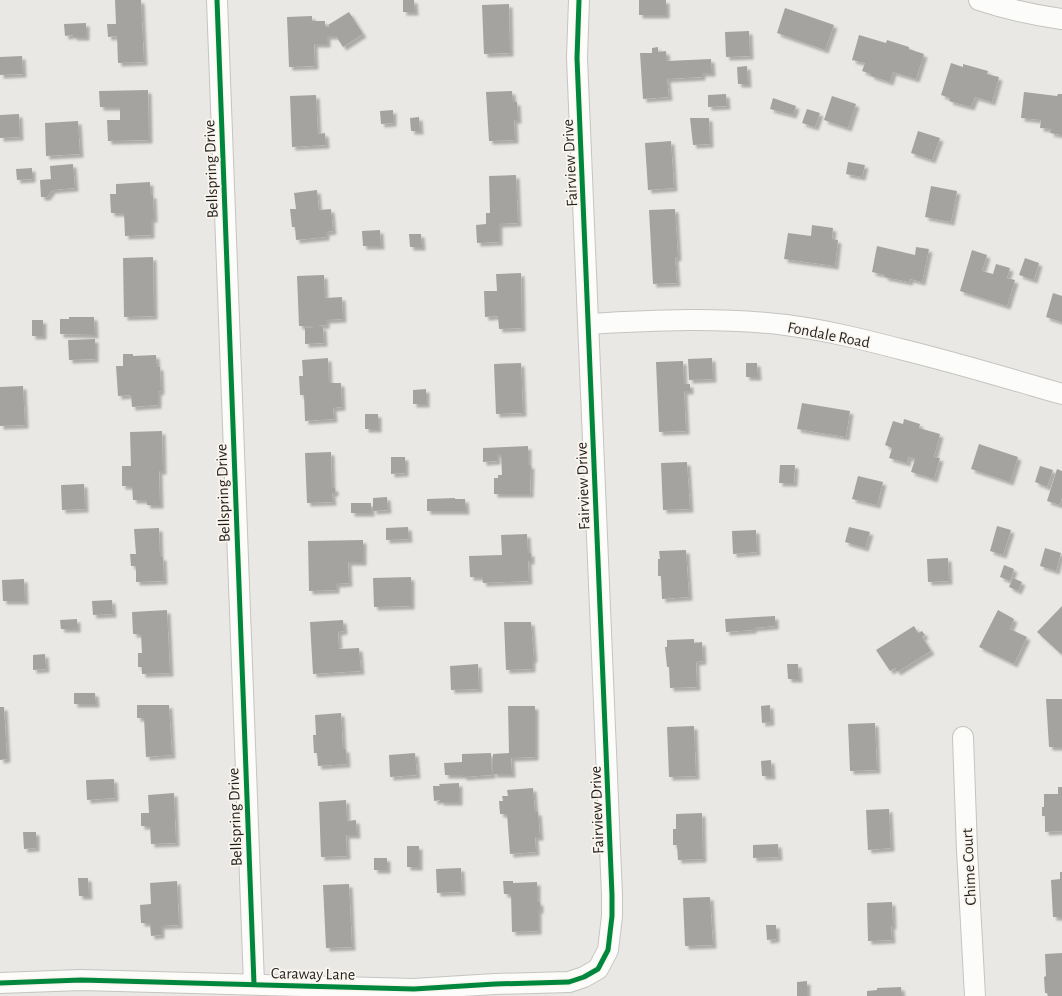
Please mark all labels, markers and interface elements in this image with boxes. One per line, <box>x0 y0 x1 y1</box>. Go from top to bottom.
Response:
street label: Bellspring Drive <box>201 119 221 219</box>
street label: Fairview Drive <box>560 119 580 207</box>
street label: Fondale Road <box>786 319 871 351</box>
street label: Fairview Drive <box>573 442 593 530</box>
street label: Bellspring Drive <box>213 443 233 543</box>
street label: Fairview Drive <box>587 766 607 854</box>
street label: Bellspring Drive <box>225 767 245 867</box>
street label: Chime Court <box>959 828 979 906</box>
street label: Caraway Lane <box>271 965 355 984</box>

